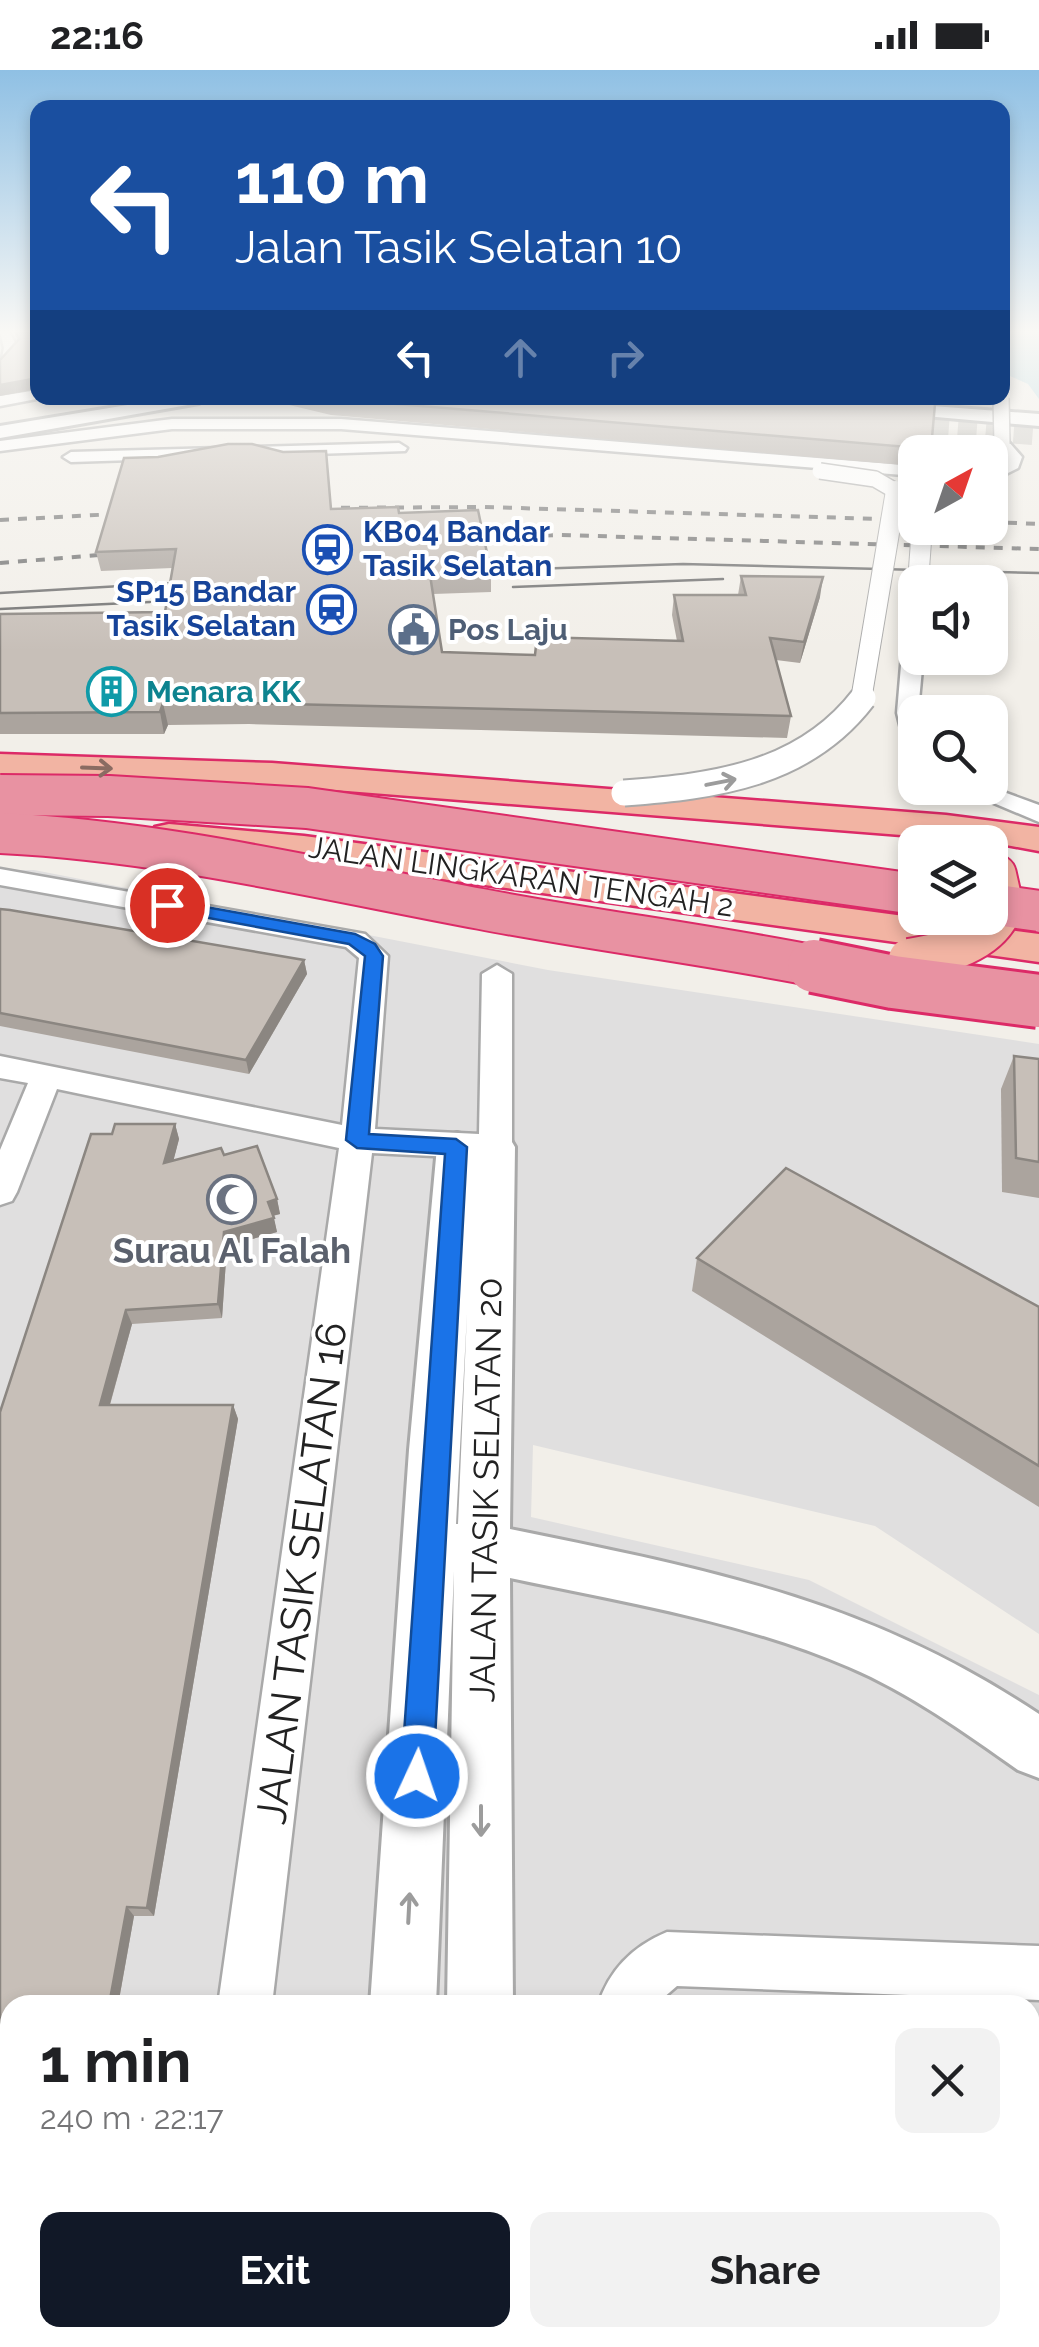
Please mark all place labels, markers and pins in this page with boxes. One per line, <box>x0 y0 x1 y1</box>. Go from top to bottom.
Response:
place label: KB04 Bandar Tasik Selatan <box>363 514 552 583</box>
station icon: KB04 Bandar Tasik Selatan <box>302 523 354 575</box>
place label: SP15 Bandar Tasik Selatan <box>107 574 296 643</box>
station icon: SP15 Bandar Tasik Selatan <box>305 583 357 635</box>
public building icon: Pos Laju <box>387 604 439 656</box>
place label: Pos Laju <box>448 612 568 647</box>
building icon: Menara KK <box>85 666 137 718</box>
place label: Menara KK <box>146 674 302 709</box>
pin <box>125 863 210 948</box>
mosque icon: Surau Al Falah <box>206 1173 258 1225</box>
place label: Surau Al Falah <box>113 1230 351 1271</box>

